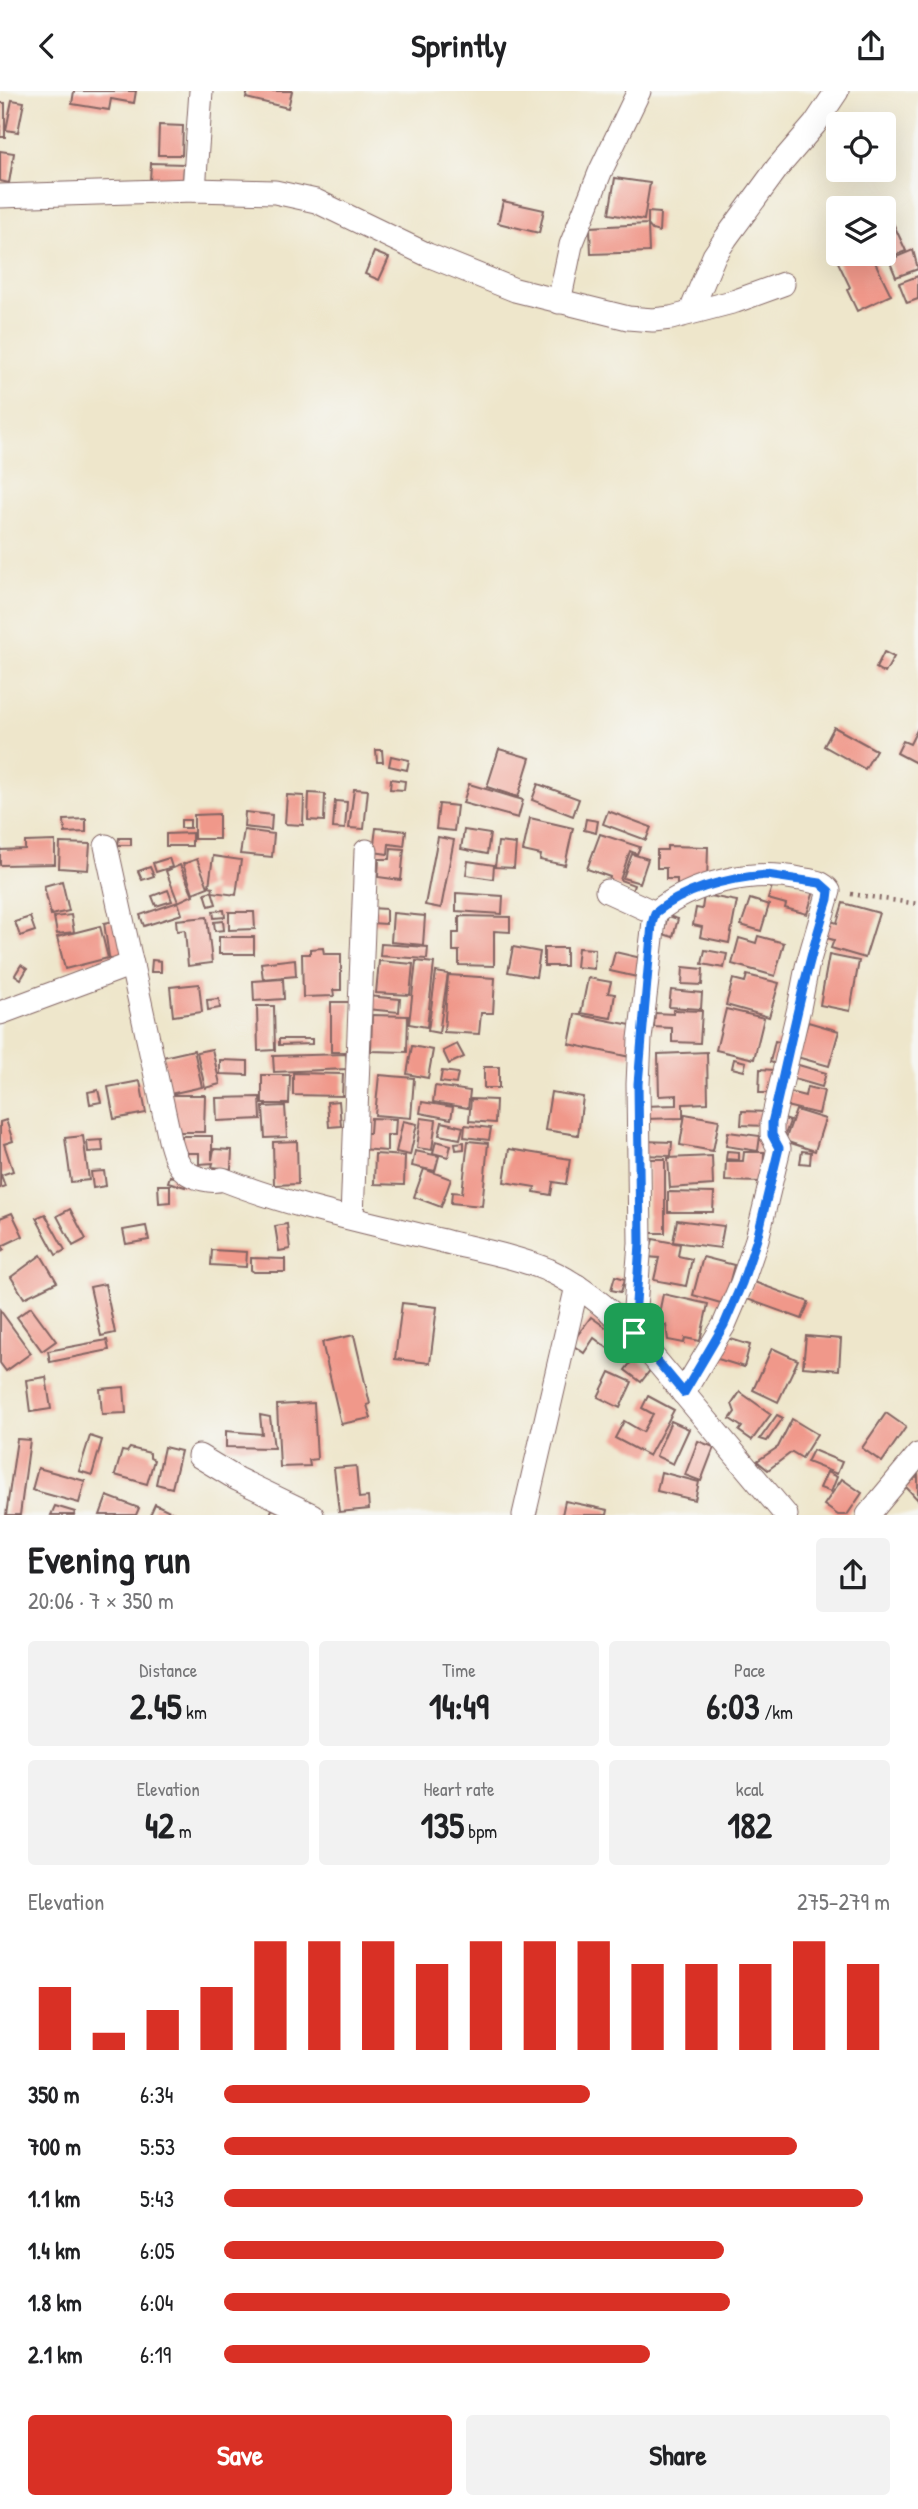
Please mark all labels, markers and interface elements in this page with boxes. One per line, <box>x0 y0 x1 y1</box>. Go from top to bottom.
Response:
text: Sprintly <box>411 24 507 67</box>
icon: back <box>28 27 66 65</box>
icon: share <box>852 27 890 65</box>
map controls <box>826 112 896 266</box>
button: locate <box>826 112 896 182</box>
button: layers <box>826 196 896 266</box>
pin <box>604 1303 664 1363</box>
icon: arrive <box>615 1314 653 1352</box>
text: Evening run <box>28 1533 191 1585</box>
button: share <box>816 1538 890 1612</box>
text: 20:06 · 7 × 350 m <box>28 1585 174 1616</box>
text: Distance <box>139 1657 197 1683</box>
text: Time <box>442 1657 476 1683</box>
text: Pace <box>734 1657 765 1683</box>
text: 2.45 <box>130 1683 182 1730</box>
text: 14:49 <box>429 1683 489 1730</box>
text: 6:03 <box>706 1683 760 1730</box>
text: km <box>182 1699 207 1725</box>
text: /km <box>760 1699 793 1725</box>
text: Elevation <box>137 1776 200 1802</box>
text: Heart rate <box>424 1776 494 1802</box>
text: kcal <box>736 1776 764 1802</box>
text: 42 <box>145 1802 174 1849</box>
text: 135 <box>421 1802 464 1849</box>
text: 182 <box>728 1802 772 1849</box>
text: m <box>174 1818 192 1844</box>
text: bpm <box>464 1818 497 1844</box>
text: Elevation <box>28 1886 104 1917</box>
text: 275–279 m <box>797 1886 890 1917</box>
text: 350 m <box>28 2079 79 2110</box>
text: 6:34 <box>140 2079 173 2110</box>
text: 700 m <box>28 2131 81 2162</box>
text: 5:53 <box>140 2131 175 2162</box>
text: 1.1 km <box>28 2183 80 2214</box>
text: 5:43 <box>140 2183 174 2214</box>
text: 1.4 km <box>28 2235 80 2266</box>
text: 6:05 <box>140 2235 175 2266</box>
text: 1.8 km <box>28 2287 82 2318</box>
text: 6:04 <box>140 2287 173 2318</box>
text: 2.1 km <box>28 2339 83 2370</box>
text: 6:19 <box>140 2339 171 2370</box>
button: Save <box>28 2415 452 2495</box>
button: Share <box>466 2415 890 2495</box>

